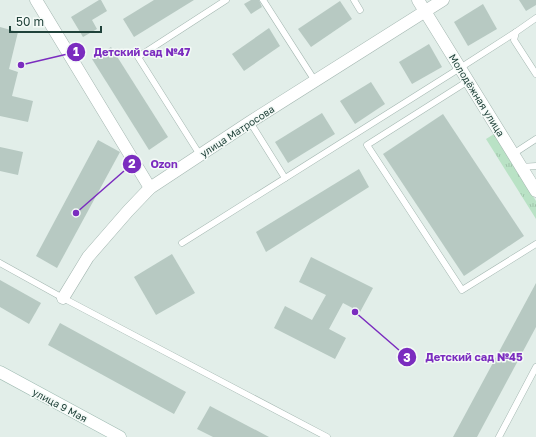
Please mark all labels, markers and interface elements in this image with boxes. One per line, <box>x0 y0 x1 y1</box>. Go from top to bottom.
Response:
scale bar <box>10 8 101 34</box>
text: 50 m <box>16 14 44 29</box>
callout: Детский сад №47 <box>66 40 198 63</box>
text: 1 <box>73 44 79 59</box>
text: Детский сад №47 <box>94 45 190 58</box>
street label: Молодёжная улица <box>447 51 507 139</box>
street label: улица Матросова <box>198 103 276 159</box>
callout: Ozon <box>122 153 185 176</box>
text: 2 <box>128 156 136 171</box>
text: Ozon <box>150 157 178 170</box>
callout: Детский сад №45 <box>397 346 530 369</box>
text: 3 <box>403 350 411 365</box>
text: Детский сад №45 <box>425 350 523 363</box>
street label: улица 9 Мая <box>31 386 89 424</box>

